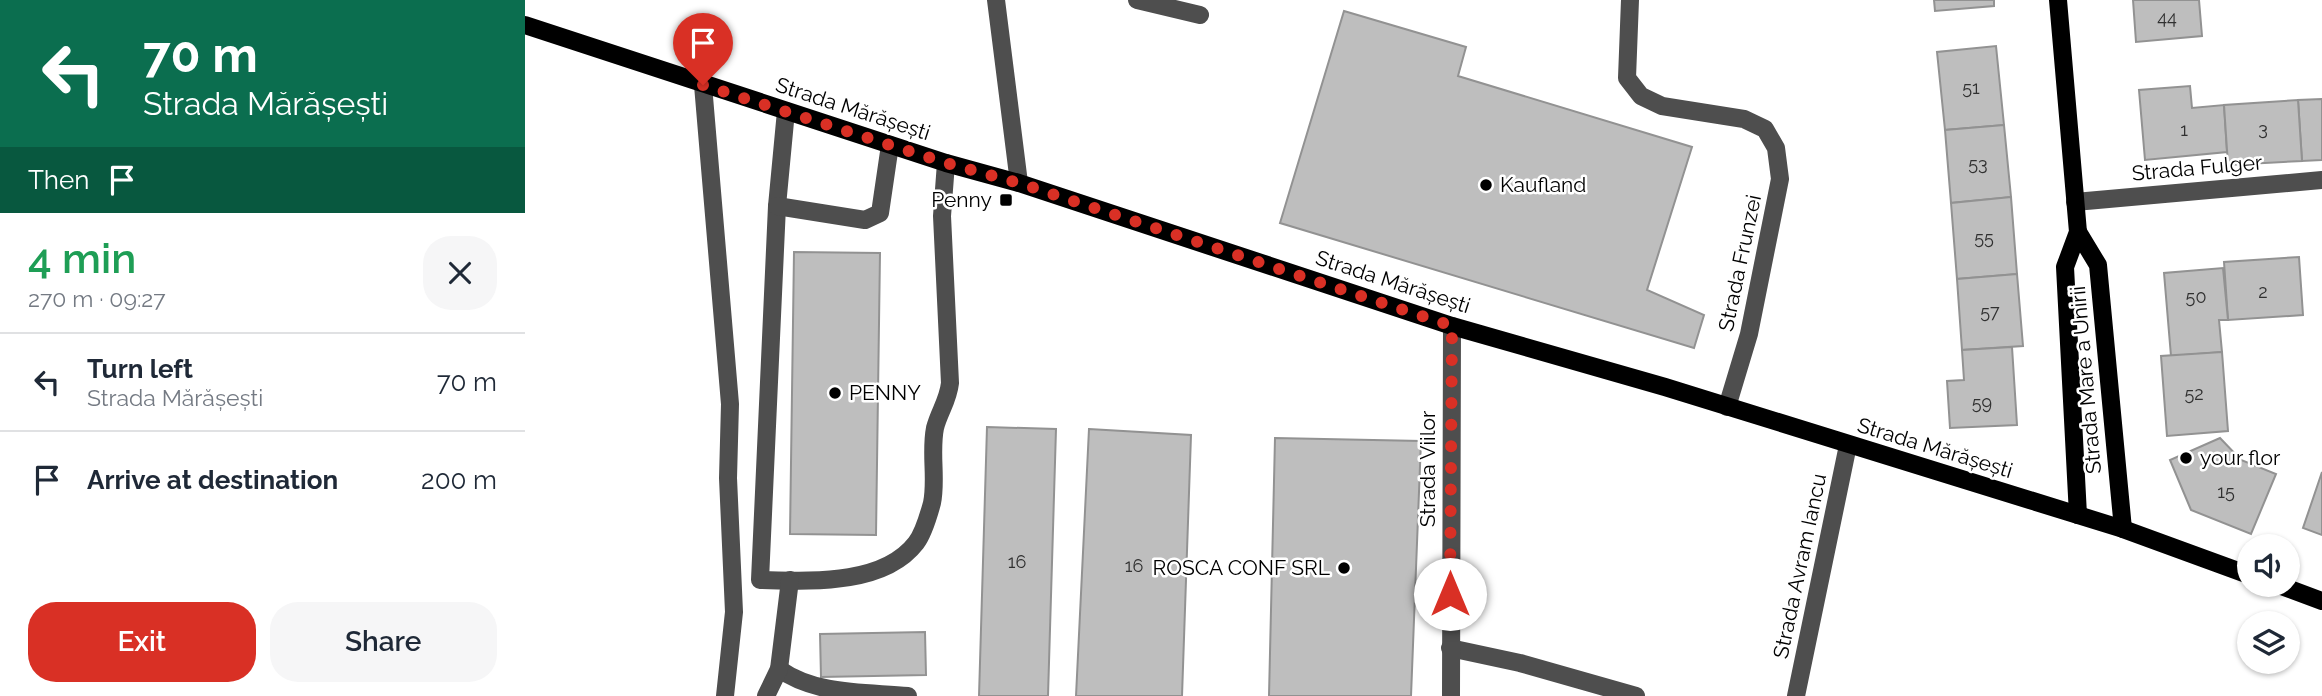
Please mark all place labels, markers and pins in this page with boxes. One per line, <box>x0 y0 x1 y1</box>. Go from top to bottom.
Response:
pin <box>673 13 733 85</box>
place label: Kaufland <box>1500 172 1586 197</box>
marker: Kaufland <box>1478 177 1494 193</box>
place label: Penny <box>931 187 992 212</box>
marker: Penny <box>998 192 1014 208</box>
place label: PENNY <box>849 380 921 405</box>
marker: PENNY <box>827 385 843 401</box>
place label: your flor <box>2200 445 2281 470</box>
marker: your flor <box>2178 450 2194 466</box>
place label: ROSCA CONF SRL <box>1153 555 1330 580</box>
marker: ROSCA CONF SRL <box>1336 560 1352 576</box>

